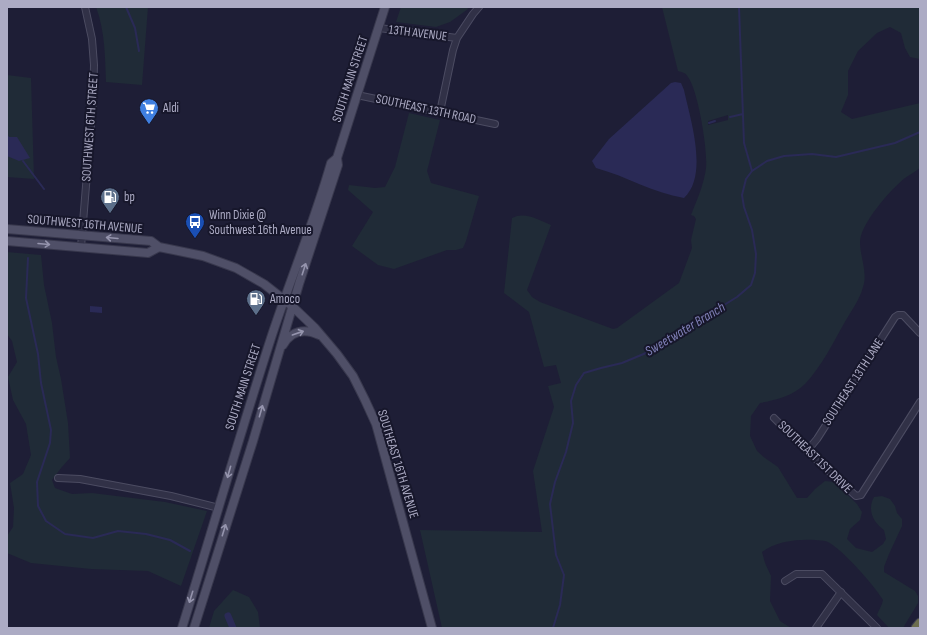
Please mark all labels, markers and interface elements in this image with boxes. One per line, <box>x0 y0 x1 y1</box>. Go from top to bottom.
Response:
street label: 13TH AVENUE <box>388 21 448 45</box>
street label: SOUTH MAIN STREET <box>329 34 371 124</box>
street label: SOUTHWEST 6TH STREET <box>78 72 102 182</box>
street label: SOUTHEAST 13TH ROAD <box>374 91 478 127</box>
supermarket icon: Aldi <box>138 97 160 125</box>
place label: Aldi <box>162 100 179 116</box>
fuel station icon: bp <box>99 186 121 214</box>
place label: bp <box>124 189 135 205</box>
place label: Winn Dixie @ Southwest 16th Avenue <box>209 207 312 238</box>
street label: SOUTHWEST 16TH AVENUE <box>27 211 143 237</box>
bus stop icon: Winn Dixie @ Southwest 16th Avenue <box>184 211 206 239</box>
one-way arrow <box>106 235 119 242</box>
one-way arrow <box>37 241 50 248</box>
one-way arrow <box>300 263 308 275</box>
fuel station icon: Amoco <box>245 288 267 316</box>
place label: Amoco <box>269 291 300 307</box>
water label: Sweetwater Branch <box>642 298 728 360</box>
one-way arrow <box>291 329 304 336</box>
street label: SOUTHEAST 13TH LANE <box>819 336 887 428</box>
street label: SOUTH MAIN STREET <box>222 342 264 432</box>
one-way arrow <box>258 405 265 418</box>
street label: SOUTHEAST 16TH AVENUE <box>374 408 422 520</box>
street label: SOUTHEAST 1ST DRIVE <box>774 417 856 497</box>
one-way arrow <box>225 466 232 479</box>
one-way arrow <box>221 523 228 536</box>
one-way arrow <box>187 590 195 602</box>

